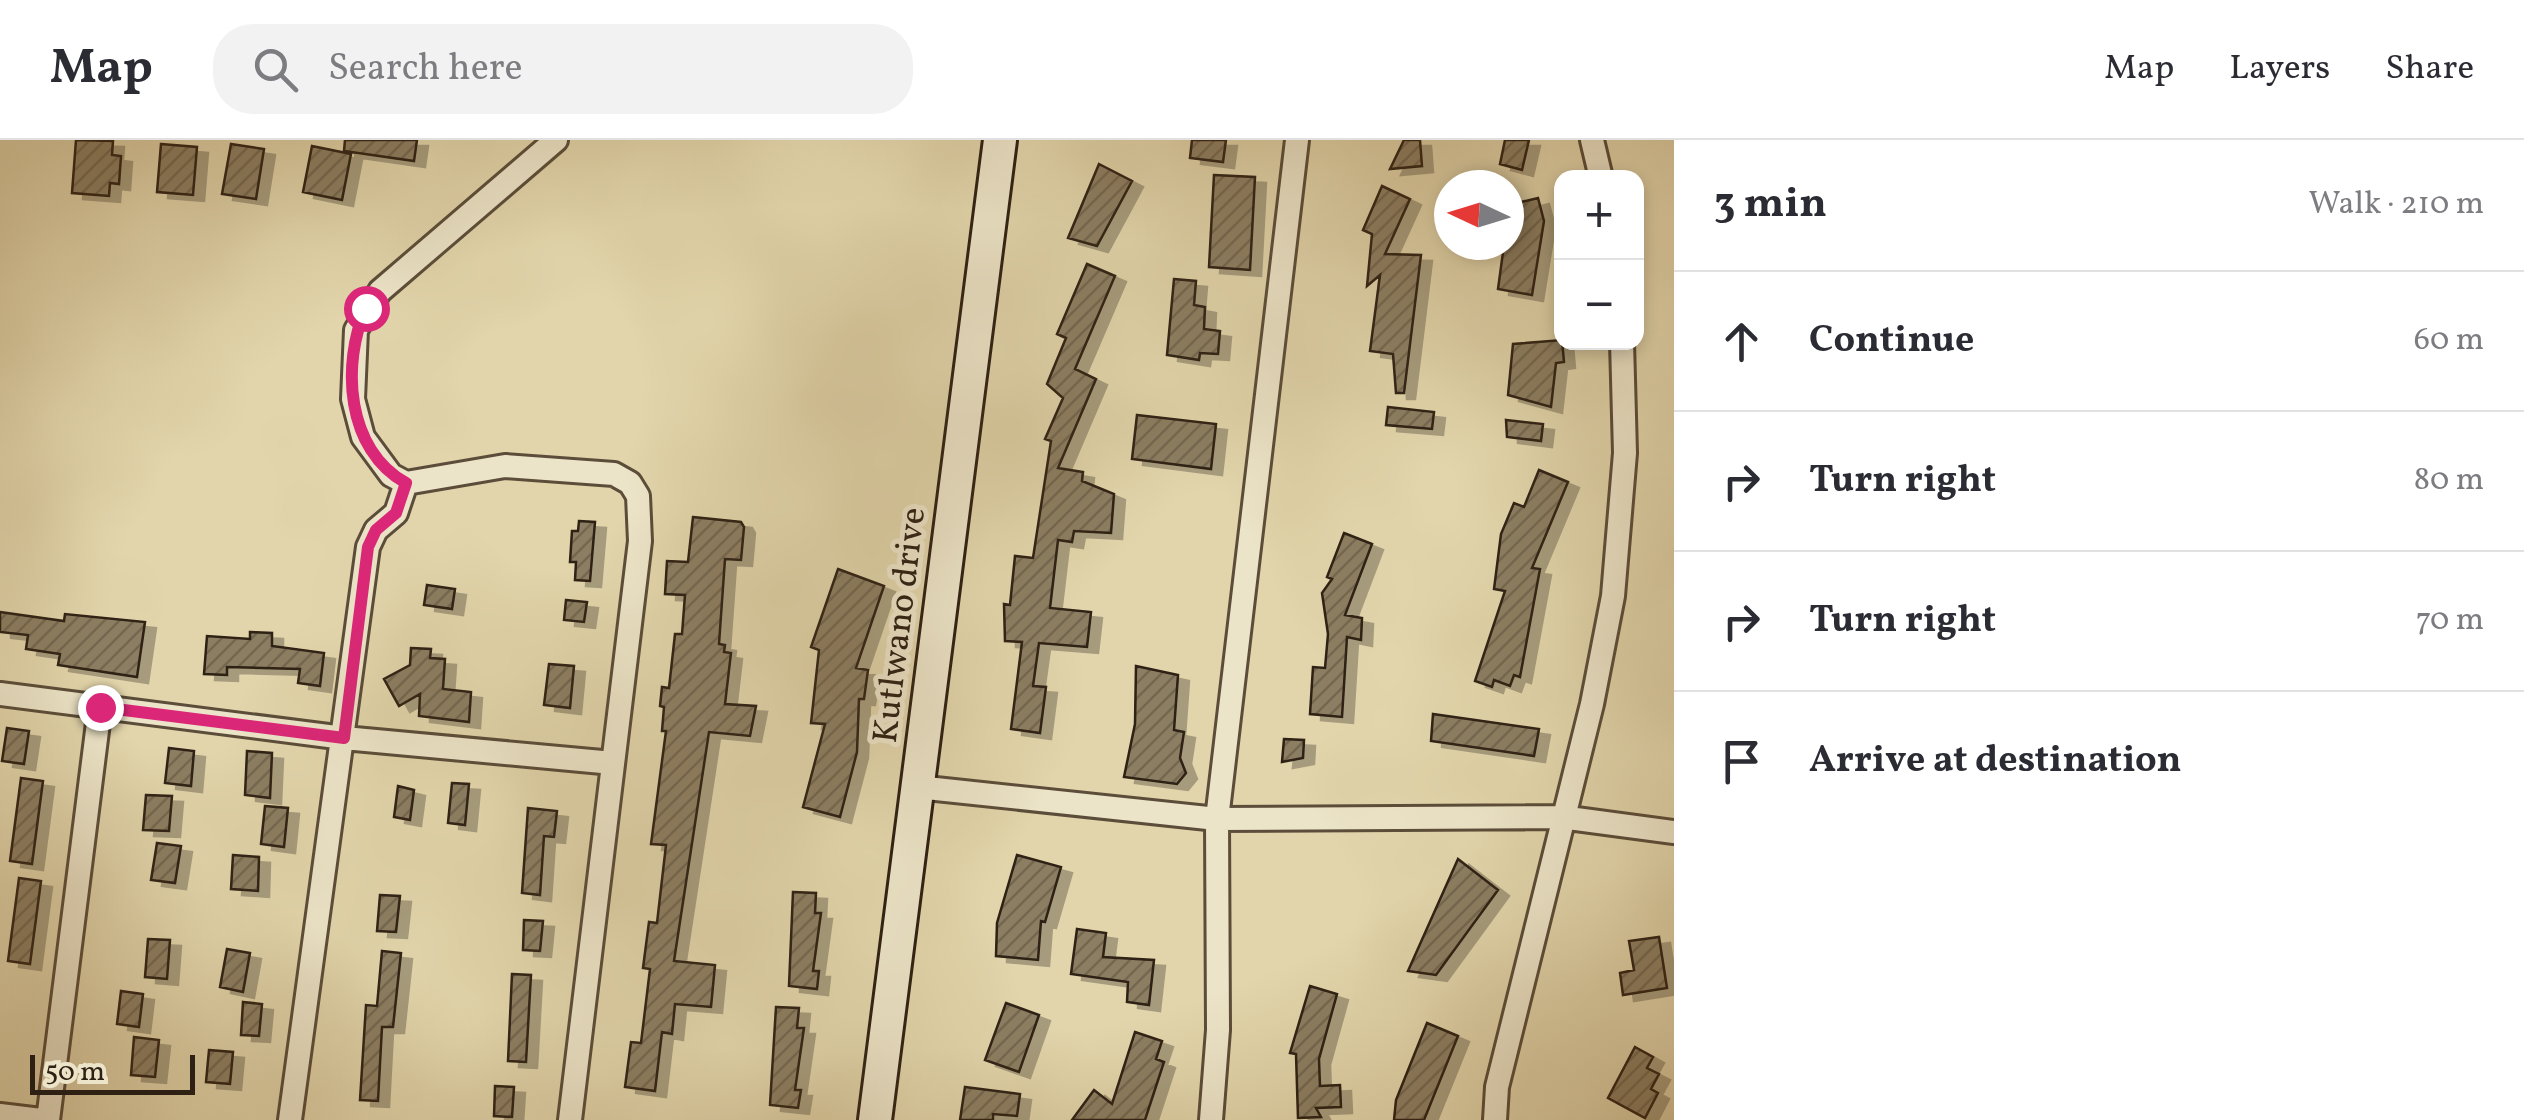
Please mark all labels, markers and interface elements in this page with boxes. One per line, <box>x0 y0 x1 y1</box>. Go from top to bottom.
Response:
search box <box>213 24 913 114</box>
text: Map <box>50 36 153 103</box>
icon: search <box>248 42 303 97</box>
text: Search here <box>328 43 523 96</box>
text: Map <box>2104 45 2174 93</box>
text: Layers <box>2229 45 2330 93</box>
text: Share <box>2385 45 2474 93</box>
north arrow <box>1434 170 1524 260</box>
map controls <box>1554 170 1644 350</box>
button: + <box>1554 170 1644 260</box>
text: 3 min <box>1714 176 1827 235</box>
text: Walk · 210 m <box>2309 183 2484 227</box>
button: − <box>1554 260 1644 350</box>
route start <box>344 286 390 332</box>
icon: ahead <box>1714 314 1769 369</box>
text: Continue <box>1809 315 1974 368</box>
text: 60 m <box>2414 319 2484 363</box>
icon: right <box>1714 454 1769 509</box>
text: Turn right <box>1809 455 1996 508</box>
text: 80 m <box>2414 459 2484 503</box>
street label: Kutlwano drive <box>863 505 939 746</box>
icon: right <box>1714 594 1769 649</box>
text: Turn right <box>1809 595 1996 648</box>
text: 70 m <box>2416 599 2484 643</box>
route end <box>78 685 124 731</box>
icon: arrive <box>1714 734 1769 789</box>
text: Arrive at destination <box>1809 735 2182 788</box>
scale bar <box>30 1050 195 1094</box>
text: 50 m <box>45 1053 105 1092</box>

